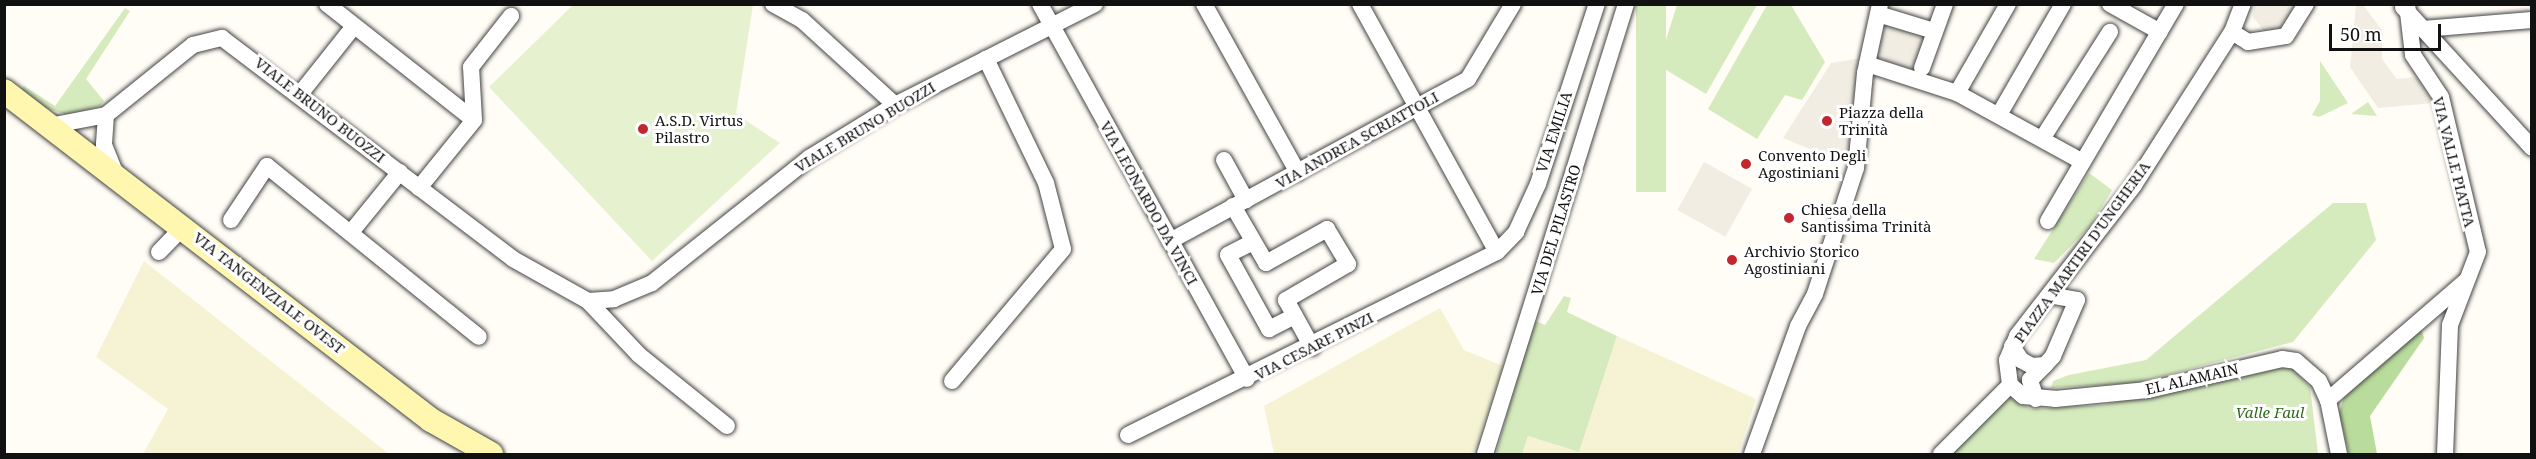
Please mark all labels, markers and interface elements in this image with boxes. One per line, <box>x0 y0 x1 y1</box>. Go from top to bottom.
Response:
scale bar <box>2332 12 2444 50</box>
text: 50 m <box>2340 22 2382 46</box>
street label: VIALE BRUNO BUOZZI <box>251 54 389 166</box>
street label: VIALE BRUNO BUOZZI <box>792 78 938 176</box>
street label: VIA ANDREA SCRIATTOLI <box>1273 88 1441 192</box>
street label: VIA EMILIA <box>1532 89 1576 175</box>
street label: VIA VALLE PIATTA <box>2429 95 2479 229</box>
place label: Piazza della Trinità <box>1839 103 1924 138</box>
place label: A.S.D. Virtus Pilastro <box>655 111 743 146</box>
marker: Piazza della Trinità <box>1820 114 1834 128</box>
street label: VIA LEONARDO DA VINCI <box>1096 118 1202 288</box>
marker: A.S.D. Virtus Pilastro <box>636 122 650 136</box>
place label: Convento Degli Agostiniani <box>1758 146 1866 181</box>
marker: Convento Degli Agostiniani <box>1739 157 1753 171</box>
street label: PIAZZA MARTIRI D'UNGHERIA <box>2010 158 2154 346</box>
street label: VIA DEL PILASTRO <box>1528 162 1584 298</box>
place label: Chiesa della Santissima Trinità <box>1801 200 1931 235</box>
marker: Chiesa della Santissima Trinità <box>1782 211 1796 225</box>
street label: VIA TANGENZIALE OVEST <box>190 228 348 358</box>
place label: Archivio Storico Agostiniani <box>1744 242 1859 277</box>
marker: Archivio Storico Agostiniani <box>1725 253 1739 267</box>
street label: VIA CESARE PINZI <box>1252 308 1376 384</box>
street label: EL ALAMAIN <box>2144 360 2240 398</box>
park label: Valle Faul <box>2236 404 2304 422</box>

